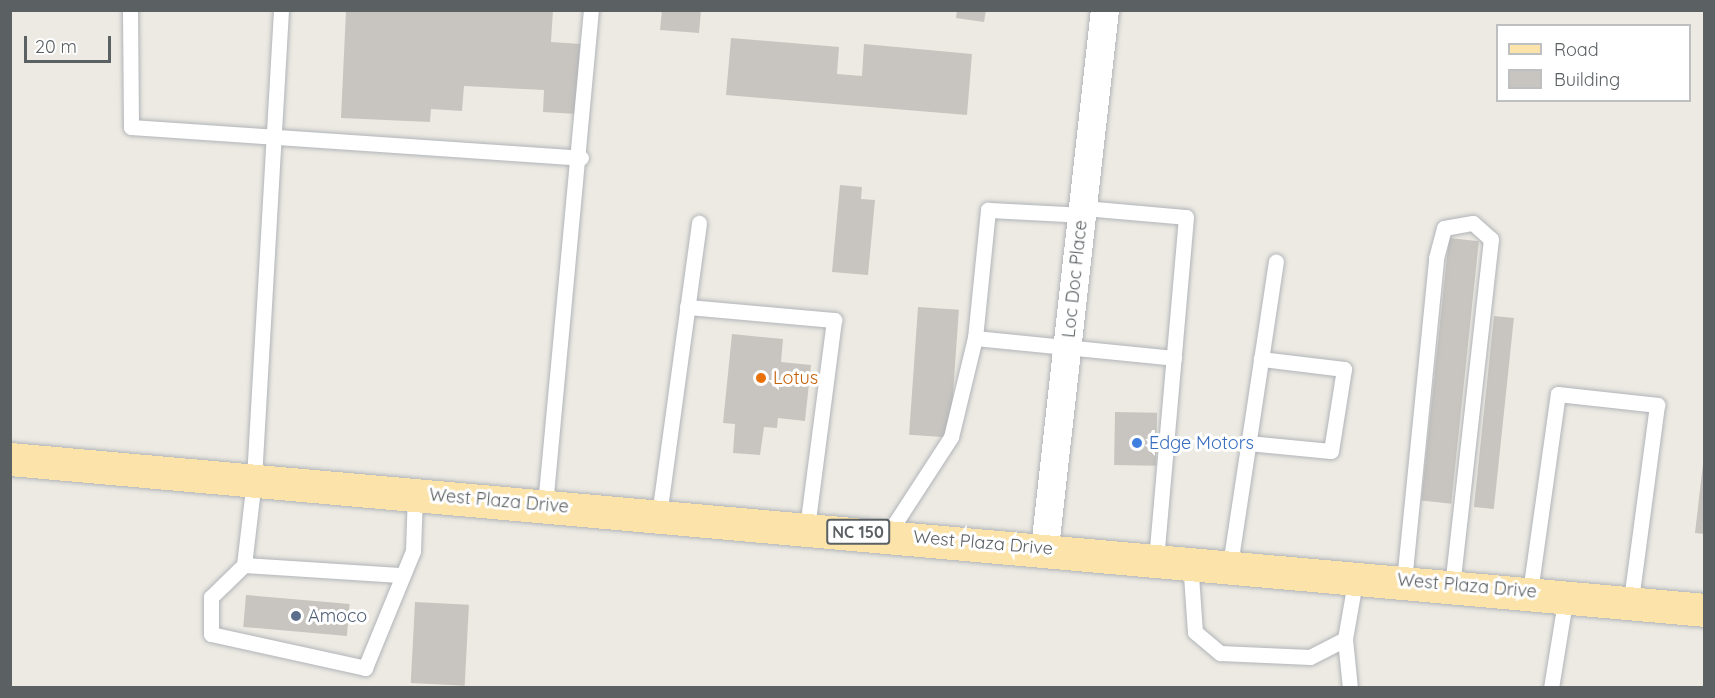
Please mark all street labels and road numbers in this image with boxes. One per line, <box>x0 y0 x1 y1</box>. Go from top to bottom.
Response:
street label: Loc Doc Place <box>1058 219 1092 339</box>
street label: West Plaza Drive <box>428 484 570 518</box>
road number: NC 150 <box>825 519 891 545</box>
street label: West Plaza Drive <box>912 526 1054 560</box>
street label: West Plaza Drive <box>1396 569 1538 603</box>

